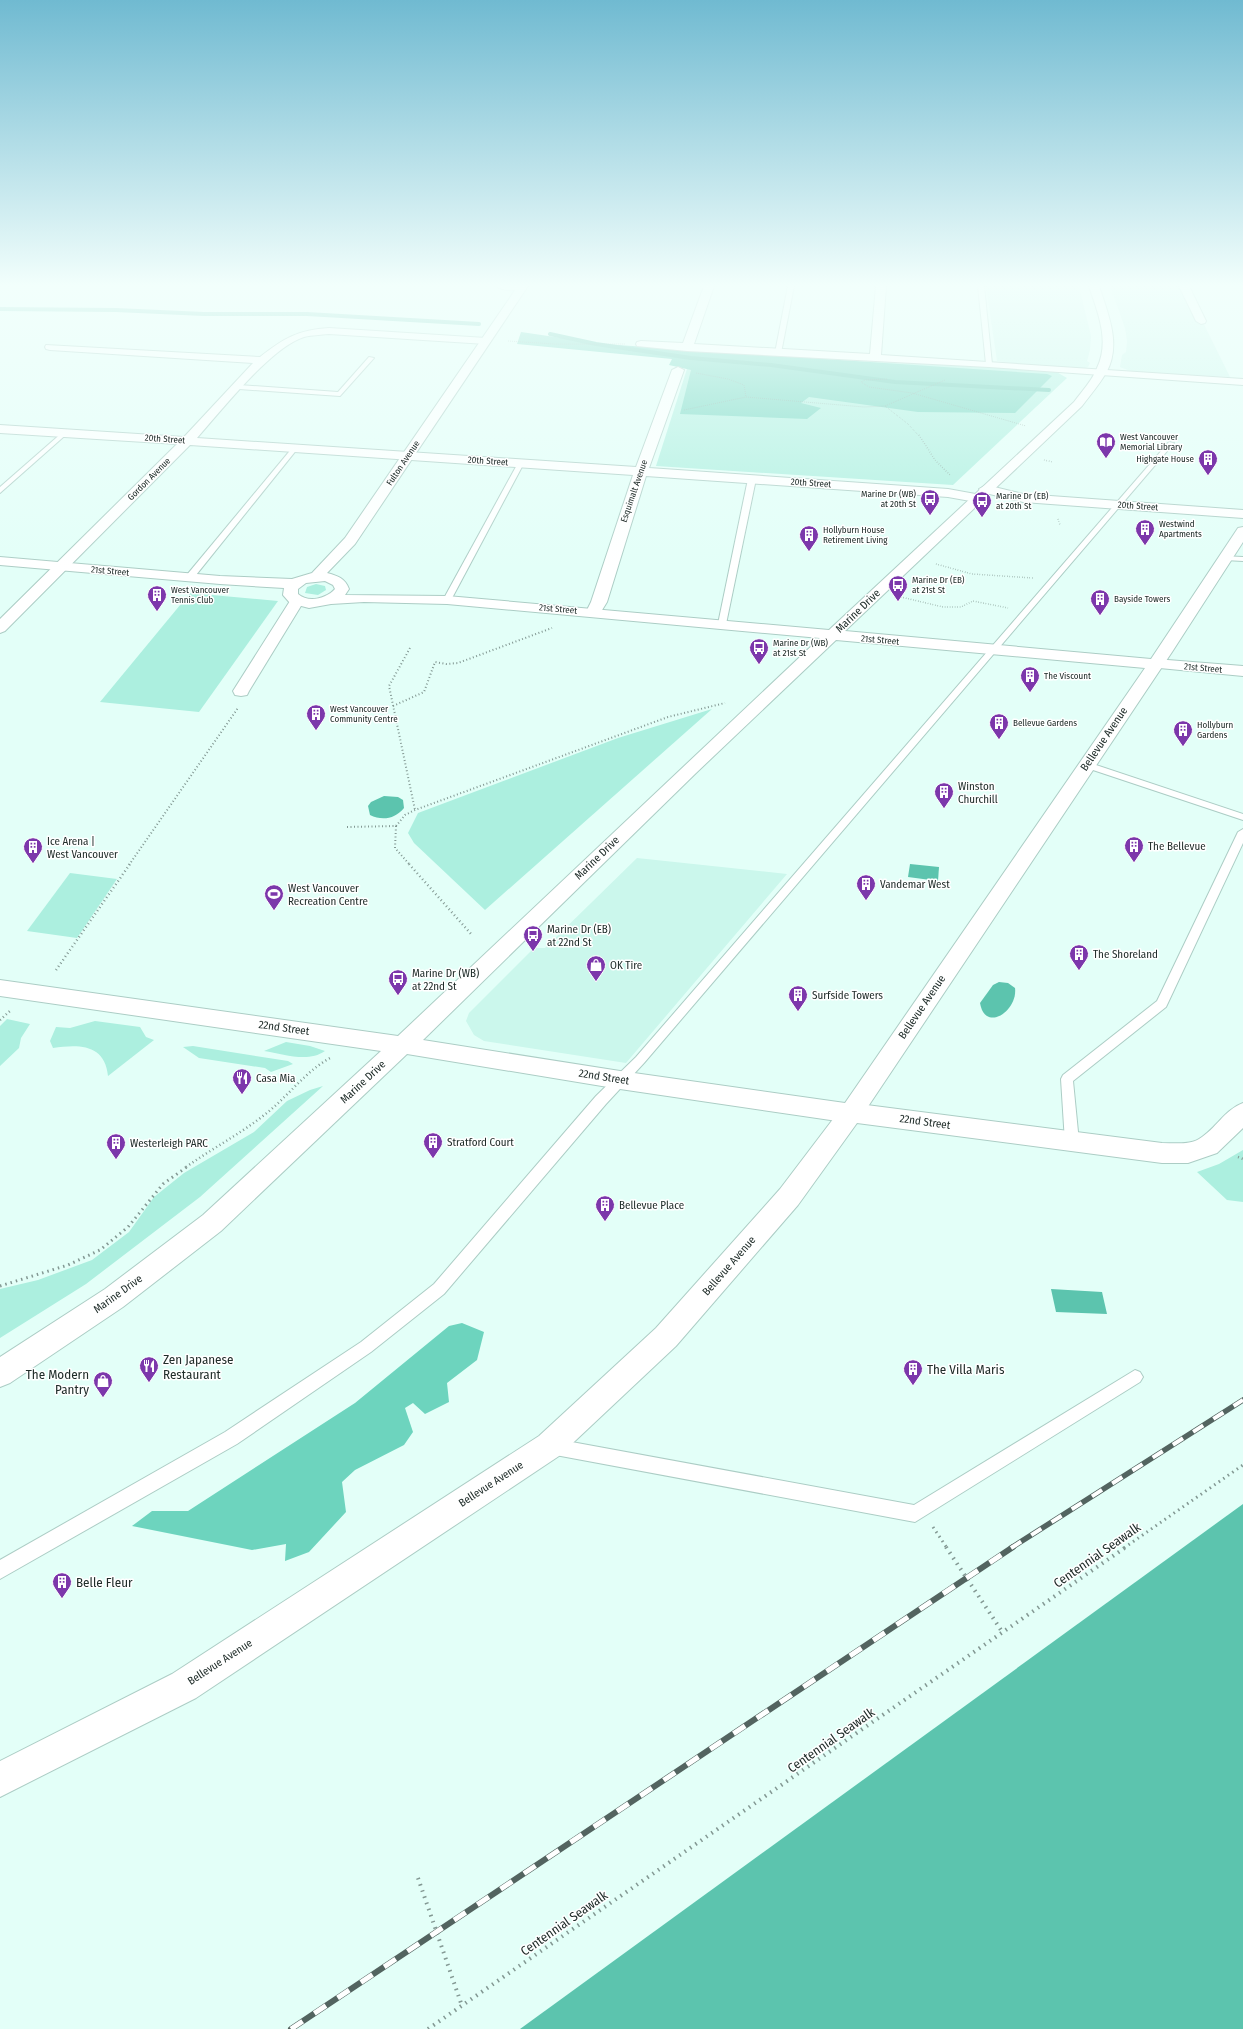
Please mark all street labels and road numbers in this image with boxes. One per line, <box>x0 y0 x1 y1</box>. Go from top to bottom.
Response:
street label: 20th Street <box>144 433 186 445</box>
street label: Fulton Avenue <box>384 438 422 487</box>
street label: Gordon Avenue <box>126 455 173 502</box>
street label: 20th Street <box>467 455 509 467</box>
street label: Esquimalt Avenue <box>619 458 650 524</box>
street label: 20th Street <box>790 477 832 489</box>
street label: 20th Street <box>1117 500 1159 512</box>
street label: 21st Street <box>90 564 130 578</box>
street label: Marine Drive <box>833 587 883 635</box>
street label: 21st Street <box>538 602 578 616</box>
street label: 21st Street <box>860 633 900 647</box>
street label: 21st Street <box>1183 661 1223 675</box>
street label: Bellevue Avenue <box>1078 705 1130 773</box>
street label: Marine Drive <box>572 834 622 882</box>
street label: Bellevue Avenue <box>896 973 948 1041</box>
street label: 22nd Street <box>258 1018 311 1038</box>
street label: Marine Drive <box>338 1058 388 1106</box>
street label: 22nd Street <box>578 1067 631 1087</box>
street label: 22nd Street <box>899 1112 952 1132</box>
street label: Bellevue Avenue <box>700 1234 758 1298</box>
street label: Marine Drive <box>91 1272 145 1316</box>
street label: Bellevue Avenue <box>456 1458 526 1510</box>
street label: Centennial Seawalk <box>1051 1519 1144 1591</box>
street label: Bellevue Avenue <box>185 1636 255 1688</box>
street label: Centennial Seawalk <box>785 1704 878 1776</box>
street label: Centennial Seawalk <box>518 1887 611 1959</box>

